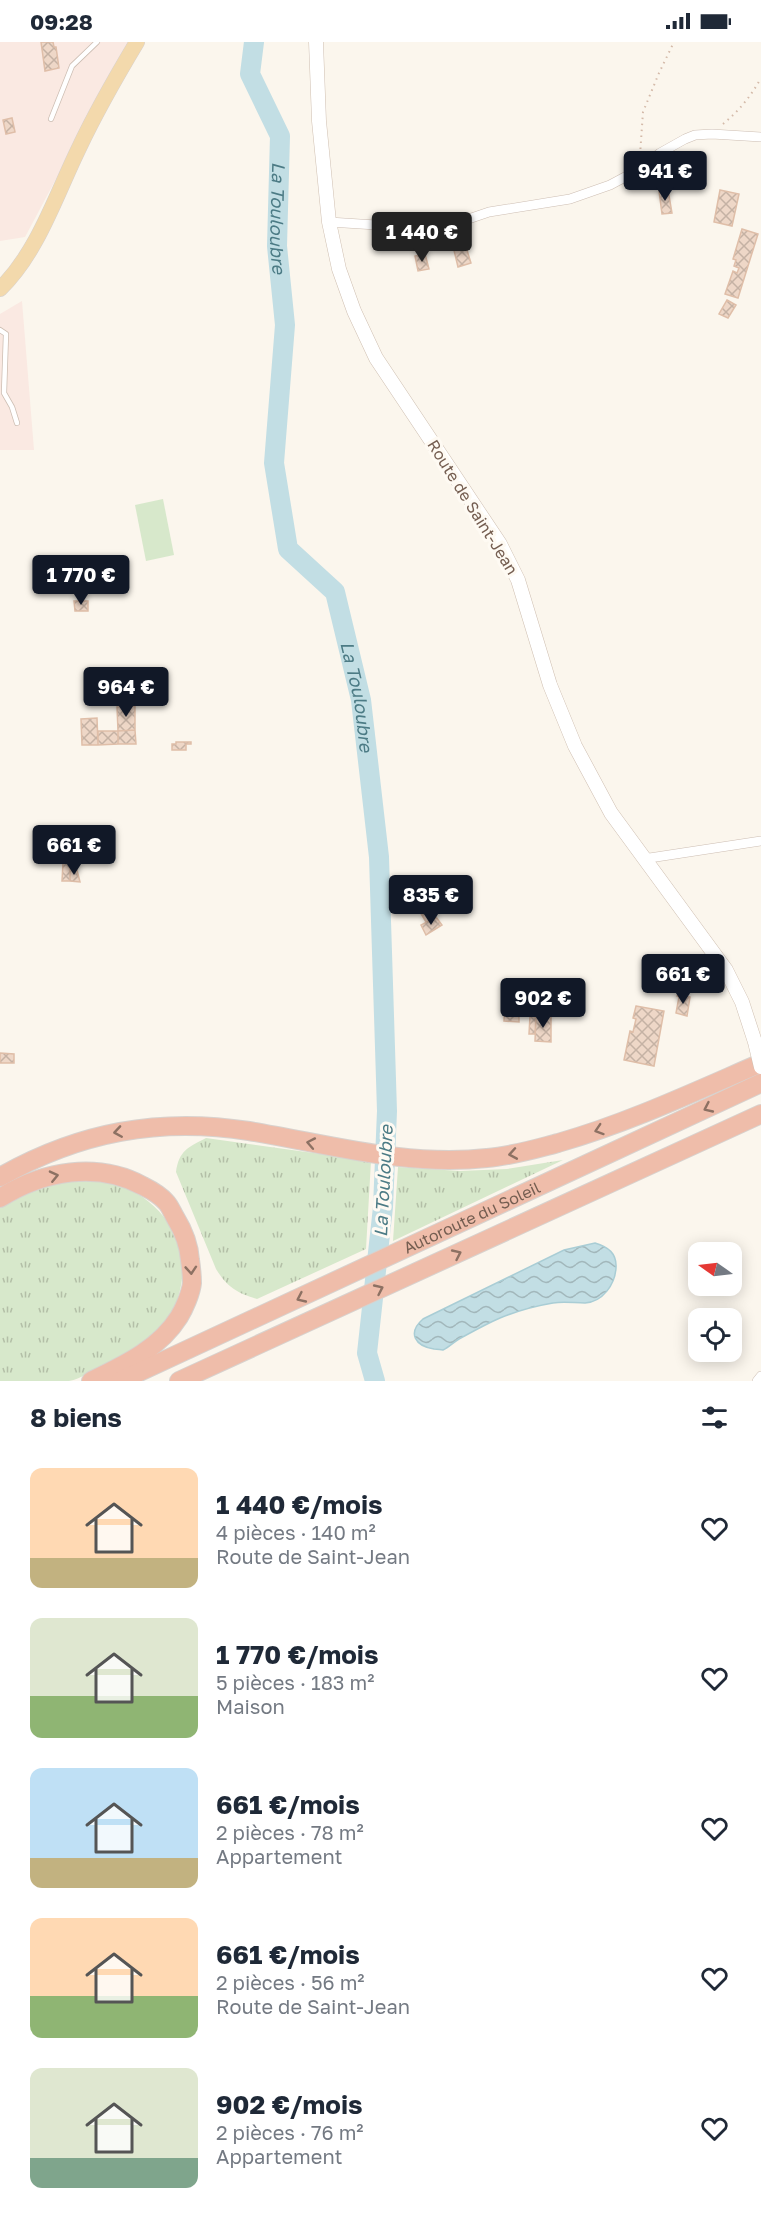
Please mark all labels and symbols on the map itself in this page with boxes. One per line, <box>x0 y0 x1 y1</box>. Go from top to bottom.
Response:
pin: 941 € <box>623 151 707 202</box>
water label: La Touloubre <box>266 162 291 276</box>
pin: 1 440 € <box>367 212 477 263</box>
street label: Route de Saint-Jean <box>423 436 523 578</box>
pin: 1 770 € <box>26 555 136 606</box>
water label: La Touloubre <box>336 639 378 755</box>
pin: 964 € <box>84 667 168 718</box>
pin: 661 € <box>32 825 116 876</box>
pin: 835 € <box>389 875 473 926</box>
pin: 661 € <box>641 954 725 1005</box>
pin: 902 € <box>501 978 585 1029</box>
one-way arrow <box>703 1101 714 1113</box>
water label: La Touloubre <box>369 1123 397 1237</box>
one-way arrow <box>594 1123 605 1135</box>
one-way arrow <box>113 1125 123 1137</box>
one-way arrow <box>307 1137 316 1149</box>
one-way arrow <box>508 1147 518 1160</box>
one-way arrow <box>48 1170 58 1183</box>
street label: Autoroute du Soleil <box>400 1177 543 1258</box>
north arrow <box>688 1242 742 1296</box>
one-way arrow <box>450 1249 461 1261</box>
one-way arrow <box>184 1266 197 1275</box>
one-way arrow <box>372 1285 383 1297</box>
one-way arrow <box>296 1290 307 1302</box>

